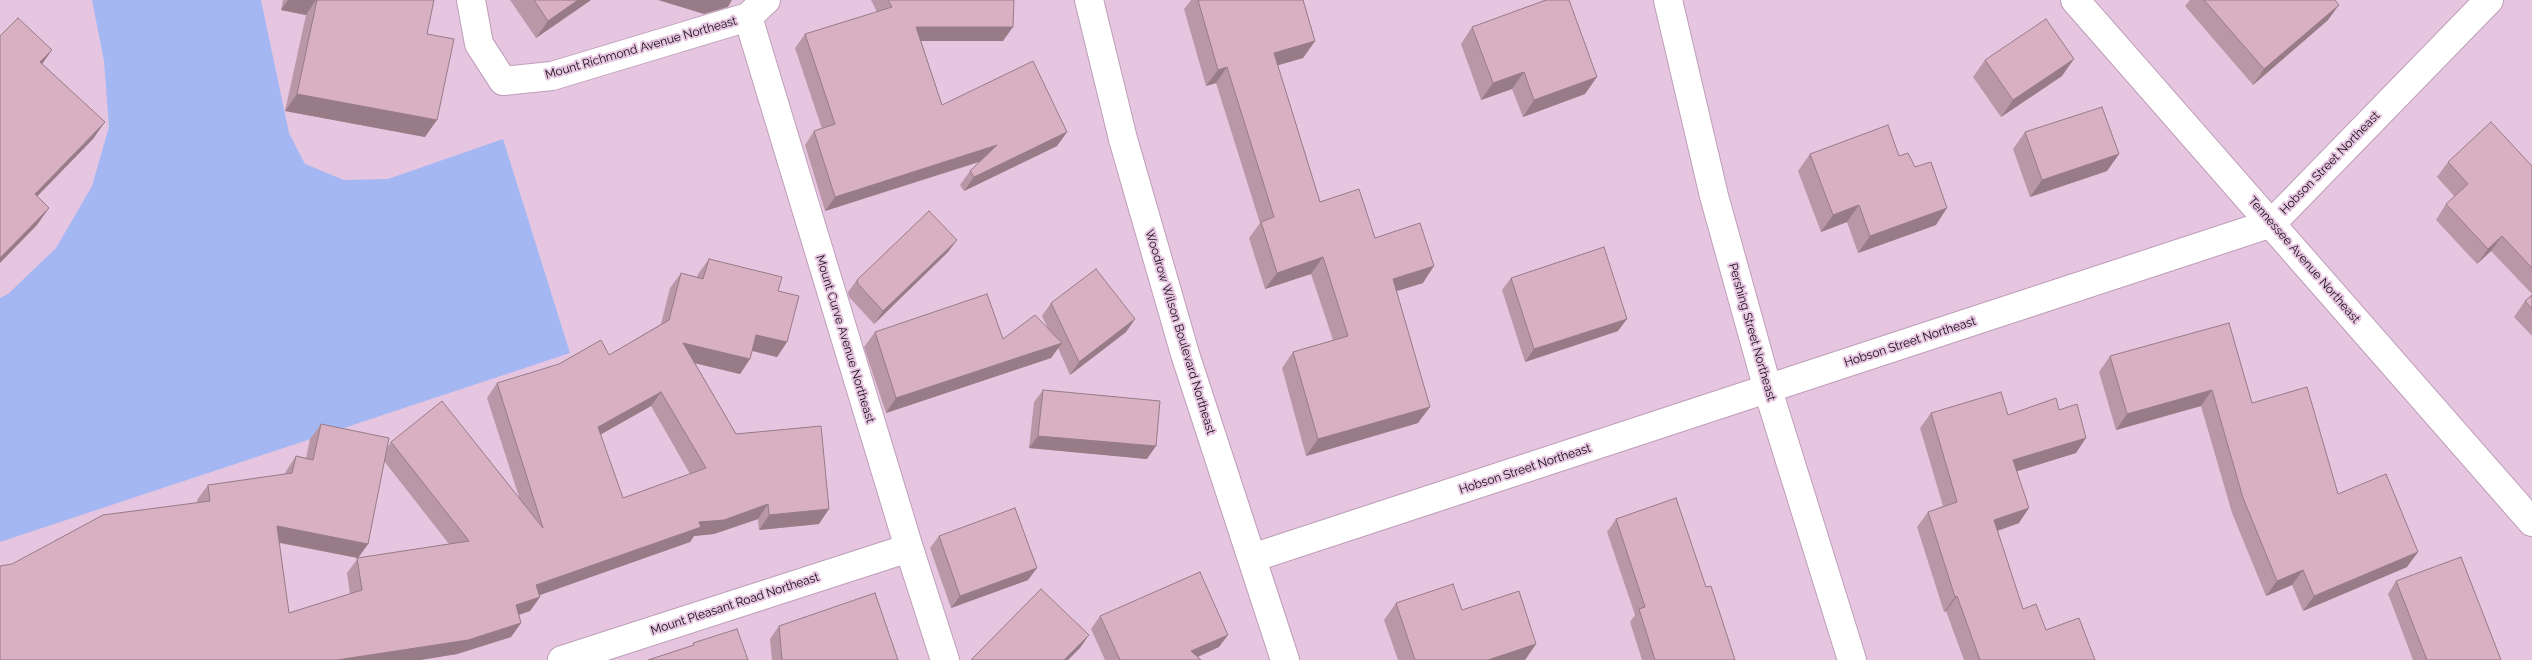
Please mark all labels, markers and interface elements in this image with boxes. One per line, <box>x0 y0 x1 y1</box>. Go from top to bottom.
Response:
street label: Mount Richmond Avenue Northeast <box>544 14 738 82</box>
street label: Hobson Street Northeast <box>2277 109 2383 217</box>
street label: Tennessee Avenue Northeast <box>2245 194 2363 326</box>
street label: Woodrow Wilson Boulevard Northeast <box>1142 228 1218 436</box>
street label: Mount Curve Avenue Northeast <box>813 253 877 425</box>
street label: Pershing Street Northeast <box>1725 261 1779 403</box>
street label: Hobson Street Northeast <box>1842 314 1978 370</box>
street label: Hobson Street Northeast <box>1457 441 1593 497</box>
street label: Mount Pleasant Road Northeast <box>649 570 821 638</box>

